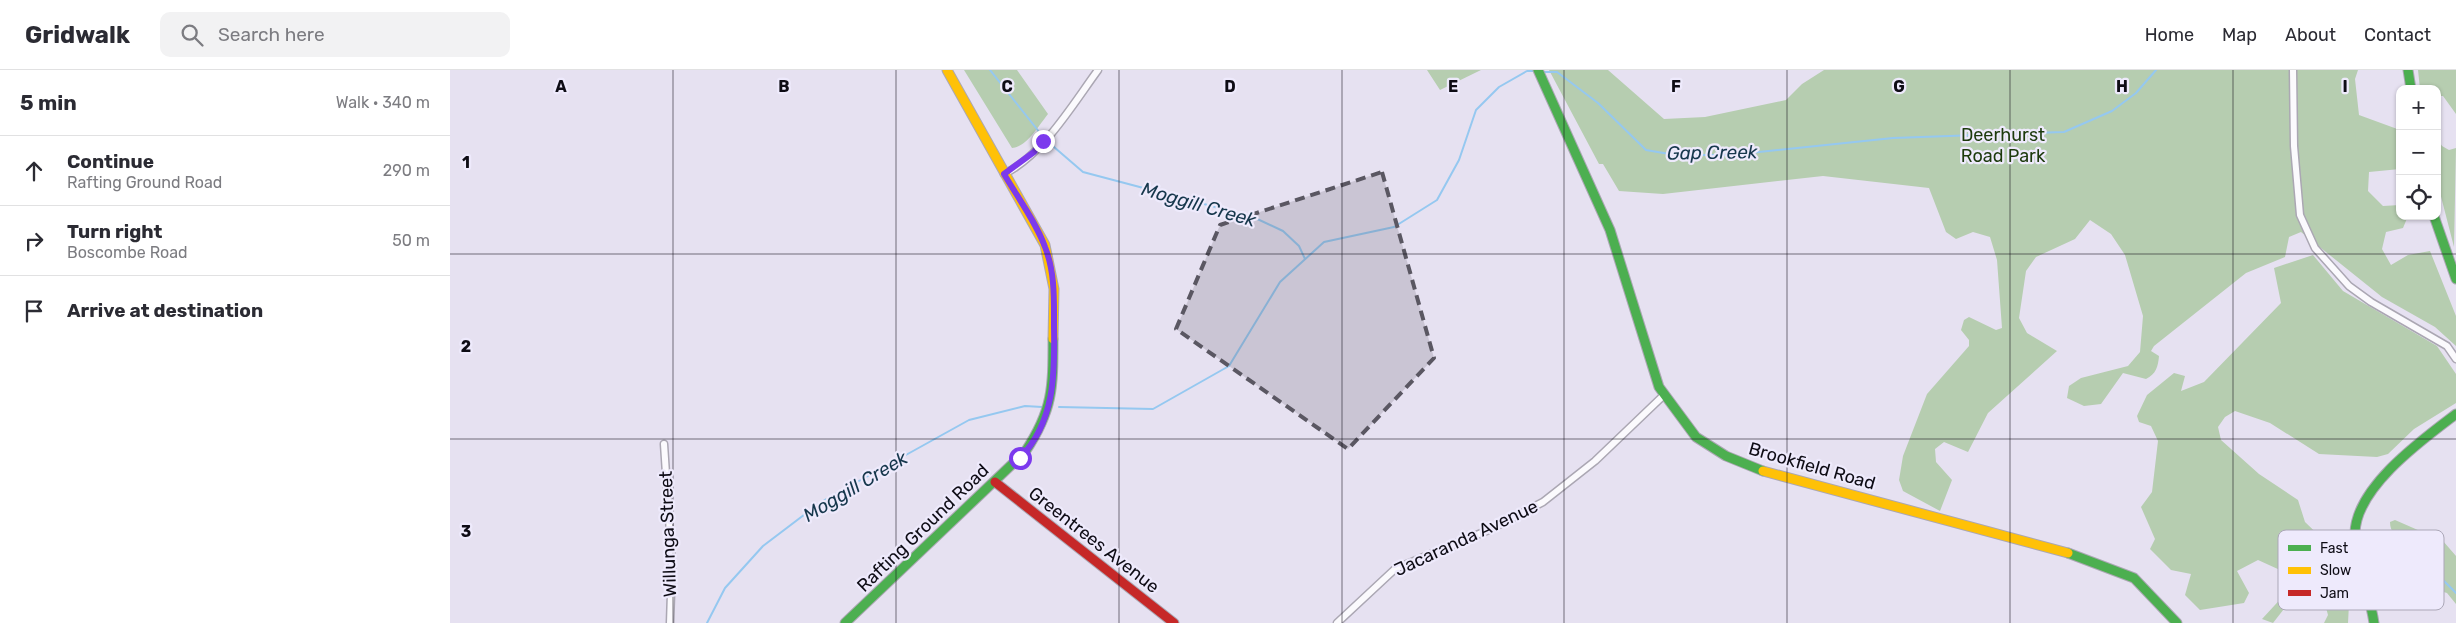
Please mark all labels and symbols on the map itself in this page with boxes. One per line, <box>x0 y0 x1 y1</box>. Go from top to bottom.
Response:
text: A <box>555 77 567 96</box>
text: B <box>778 77 790 96</box>
text: C <box>1001 77 1013 96</box>
text: D <box>1224 77 1236 96</box>
text: E <box>1448 77 1458 96</box>
text: F <box>1671 77 1681 96</box>
text: G <box>1893 77 1905 96</box>
text: H <box>2116 77 2128 96</box>
text: I <box>2342 77 2348 96</box>
park label: Deerhurst Road Park <box>1961 124 2046 167</box>
route end <box>1032 130 1055 153</box>
water label: Gap Creek <box>1666 140 1758 165</box>
text: 1 <box>462 153 470 172</box>
water label: Moggill Creek <box>1139 177 1259 232</box>
text: 2 <box>461 337 471 356</box>
street label: Brookfield Road <box>1746 437 1878 495</box>
water label: Moggill Creek <box>799 446 912 527</box>
route start <box>1009 447 1032 470</box>
street label: Rafting Ground Road <box>852 459 994 597</box>
street label: Willunga Street <box>655 470 681 598</box>
street label: Greentrees Avenue <box>1024 482 1164 598</box>
street label: Jacaranda Avenue <box>1391 495 1541 581</box>
text: 3 <box>461 522 471 541</box>
legend <box>2278 530 2444 610</box>
text: Fast <box>2320 540 2349 557</box>
text: Slow <box>2320 562 2351 579</box>
text: Jam <box>2320 585 2349 602</box>

